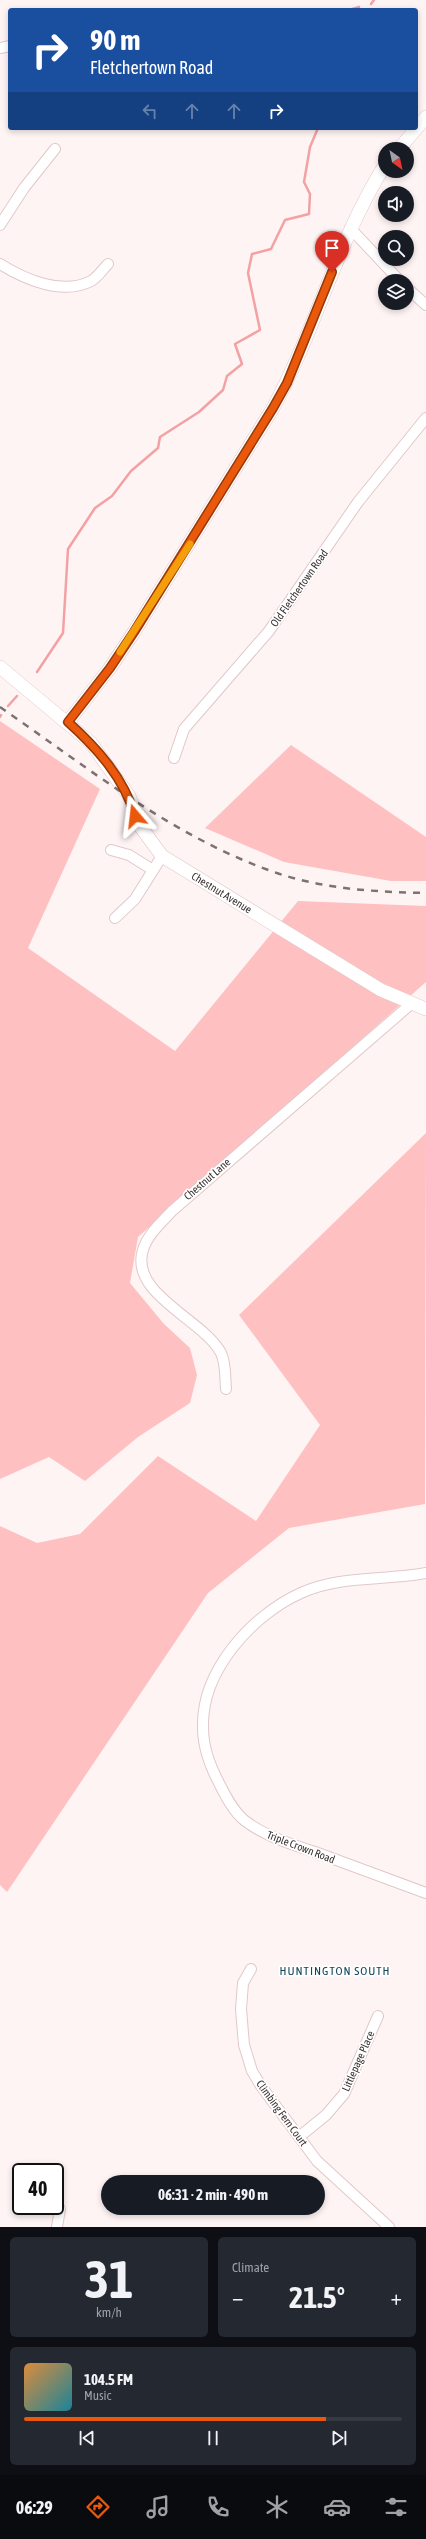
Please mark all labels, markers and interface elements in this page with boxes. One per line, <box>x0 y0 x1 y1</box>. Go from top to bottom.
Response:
icon: right <box>24 24 76 76</box>
text: 90 m <box>90 24 140 56</box>
text: Fletchertown Road <box>90 57 213 78</box>
icon: left <box>139 100 161 122</box>
icon: ahead <box>181 100 203 122</box>
icon: ahead <box>223 100 245 122</box>
icon: right <box>265 100 287 122</box>
north arrow <box>378 142 414 178</box>
map controls <box>378 142 414 310</box>
button: sound <box>378 186 414 222</box>
button: search <box>378 230 414 266</box>
pin <box>315 231 349 272</box>
icon: arrive <box>321 237 343 259</box>
button: layers <box>378 274 414 310</box>
street label: Old Fletchertown Road <box>268 547 330 629</box>
position arrow <box>114 795 156 837</box>
street label: Chestnut Avenue <box>190 870 254 915</box>
street label: Chestnut Lane <box>181 1156 233 1202</box>
street label: Triple Crown Road <box>265 1828 337 1866</box>
district label: HUNTINGTON SOUTH <box>279 1964 391 1978</box>
street label: Littlepage Place <box>339 2029 377 2093</box>
street label: Climbing Fern Court <box>254 2078 310 2148</box>
speed limit sign: 40 <box>12 2163 64 2215</box>
text: 06:31 · 2 min · 490 m <box>158 2186 268 2203</box>
text: 31 <box>85 2249 133 2309</box>
text: Climate <box>232 2260 269 2275</box>
text: 21.5° <box>289 2280 345 2314</box>
text: − <box>232 2284 243 2310</box>
text: + <box>391 2284 402 2310</box>
text: km/h <box>96 2305 122 2320</box>
text: 104.5 FM <box>84 2371 133 2388</box>
text: Music <box>84 2388 111 2403</box>
icon: previous <box>76 2427 98 2449</box>
icon: pause <box>202 2427 224 2449</box>
icon: next <box>328 2427 350 2449</box>
icon: directions <box>84 2493 112 2521</box>
icon: music <box>144 2493 172 2521</box>
icon: phone <box>204 2493 232 2521</box>
icon: climate <box>263 2493 291 2521</box>
icon: car <box>323 2493 351 2521</box>
icon: filters <box>382 2493 410 2521</box>
text: 06:29 <box>16 2497 53 2518</box>

